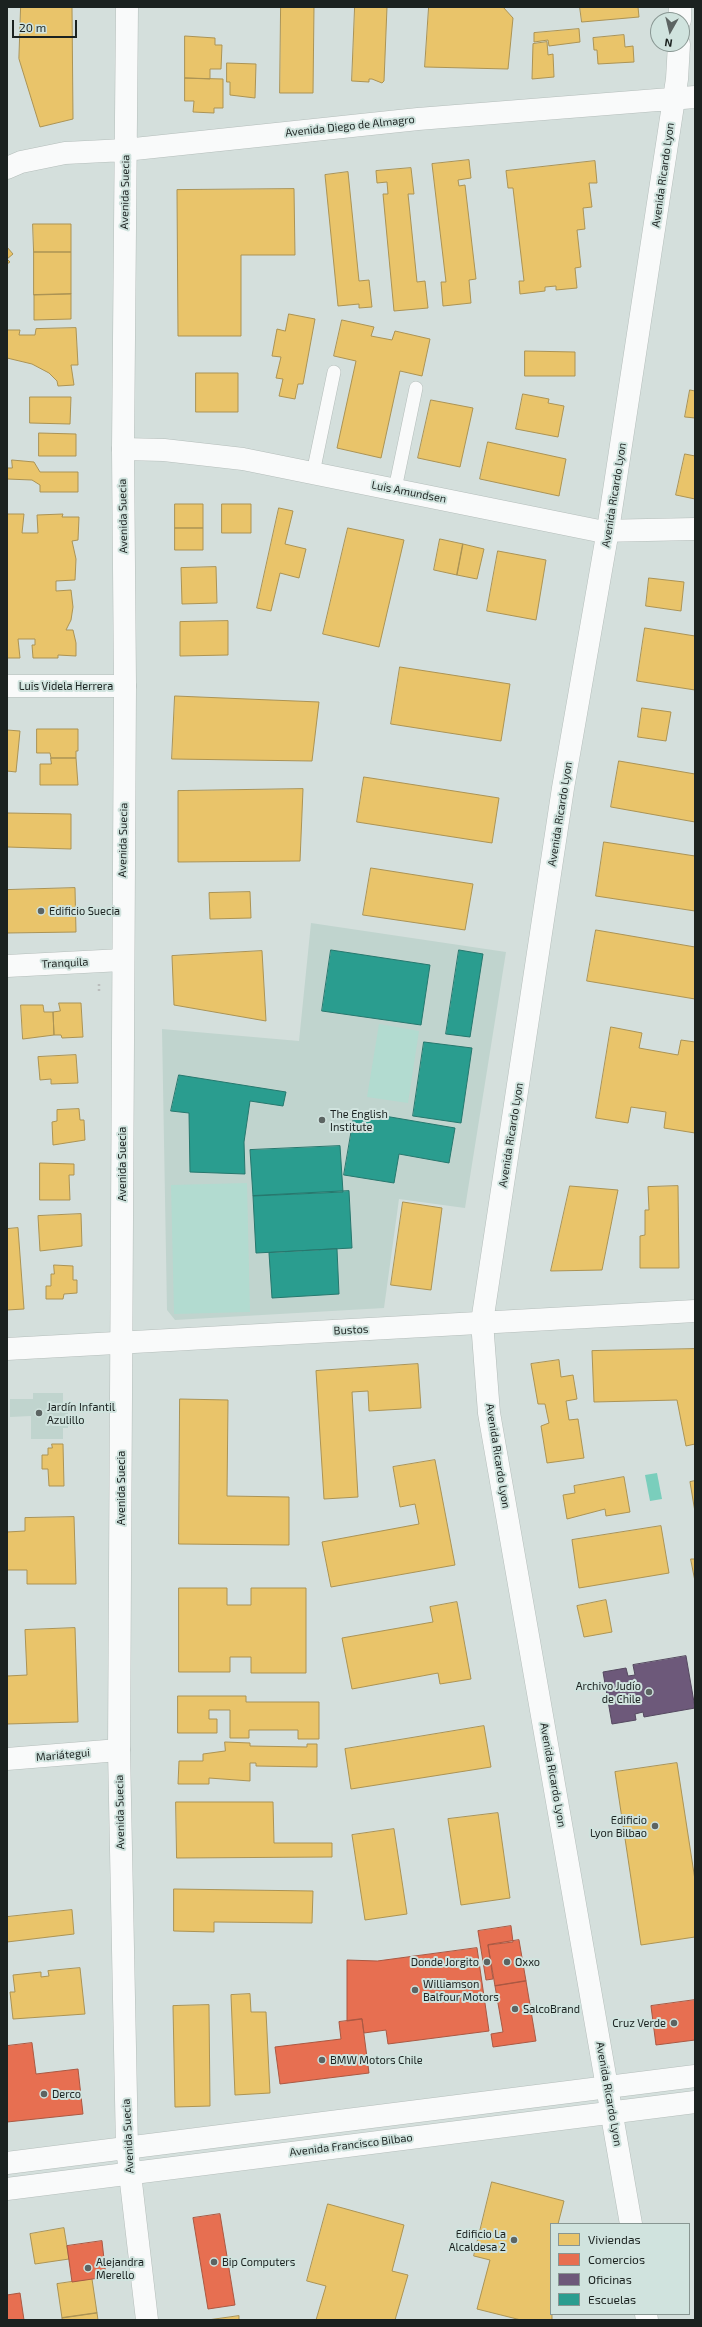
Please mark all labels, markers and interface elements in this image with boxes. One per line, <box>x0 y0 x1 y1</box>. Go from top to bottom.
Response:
scale bar <box>14 12 79 38</box>
north arrow <box>650 12 690 52</box>
text: 20 m <box>19 20 46 34</box>
text: N <box>664 36 673 50</box>
street label: Avenida Diego de Almagro <box>285 113 415 139</box>
street label: Avenida Ricardo Lyon <box>649 122 677 228</box>
street label: Avenida Suecia <box>118 155 132 229</box>
street label: Avenida Ricardo Lyon <box>599 442 629 548</box>
street label: Luis Amundsen <box>370 478 448 506</box>
street label: Avenida Suecia <box>116 479 130 553</box>
street label: Luis Videla Herrera <box>19 679 113 693</box>
street label: Avenida Ricardo Lyon <box>545 761 575 867</box>
street label: Avenida Suecia <box>116 803 130 877</box>
place label: Edificio Suecia <box>49 904 120 918</box>
marker: Edificio Suecia <box>36 906 46 916</box>
street label: Tranquila <box>41 955 89 971</box>
street label: Avenida Ricardo Lyon <box>496 1082 526 1188</box>
place label: The English Institute <box>330 1107 388 1133</box>
marker: The English Institute <box>317 1115 327 1125</box>
street label: Avenida Suecia <box>115 1127 129 1201</box>
street label: Bustos <box>333 1323 369 1337</box>
place label: Jardín Infantil Azulillo <box>47 1400 115 1426</box>
street label: Avenida Ricardo Lyon <box>483 1403 513 1509</box>
marker: Jardín Infantil Azulillo <box>34 1408 44 1418</box>
street label: Avenida Suecia <box>114 1451 128 1525</box>
place label: Archivo Judío de Chile <box>576 1679 641 1705</box>
marker: Archivo Judío de Chile <box>644 1687 654 1697</box>
street label: Avenida Ricardo Lyon <box>537 1722 569 1828</box>
street label: Mariátegui <box>35 1746 91 1764</box>
street label: Avenida Suecia <box>113 1775 127 1849</box>
place label: Edificio Lyon Bilbao <box>590 1813 647 1839</box>
marker: Edificio Lyon Bilbao <box>650 1821 660 1831</box>
place label: Donde Jorgito <box>411 1955 479 1969</box>
place label: Oxxo <box>515 1955 540 1969</box>
marker: Donde Jorgito <box>482 1957 492 1967</box>
marker: Oxxo <box>502 1957 512 1967</box>
place label: Williamson Balfour Motors <box>423 1977 499 2003</box>
marker: Williamson Balfour Motors <box>410 1985 420 1995</box>
place label: SalcoBrand <box>523 2002 580 2016</box>
marker: SalcoBrand <box>510 2004 520 2014</box>
place label: Cruz Verde <box>612 2016 666 2030</box>
marker: Cruz Verde <box>669 2018 679 2028</box>
street label: Avenida Ricardo Lyon <box>593 2041 625 2147</box>
place label: BMW Motors Chile <box>330 2053 423 2067</box>
marker: BMW Motors Chile <box>317 2055 327 2065</box>
place label: Derco <box>52 2087 81 2101</box>
marker: Derco <box>39 2089 49 2099</box>
street label: Avenida Suecia <box>119 2098 137 2174</box>
street label: Avenida Francisco Bilbao <box>289 2131 413 2159</box>
legend <box>550 2223 690 2315</box>
place label: Edificio La Alcaldesa 2 <box>449 2227 506 2253</box>
text: Viviendas <box>588 2232 641 2246</box>
marker: Edificio La Alcaldesa 2 <box>509 2235 519 2245</box>
text: Comercios <box>588 2252 645 2266</box>
place label: Alejandra Merello <box>96 2255 144 2281</box>
place label: Bip Computers <box>222 2255 295 2269</box>
marker: Bip Computers <box>209 2257 219 2267</box>
marker: Alejandra Merello <box>83 2263 93 2273</box>
text: Oficinas <box>588 2272 632 2286</box>
text: Escuelas <box>588 2292 636 2306</box>

